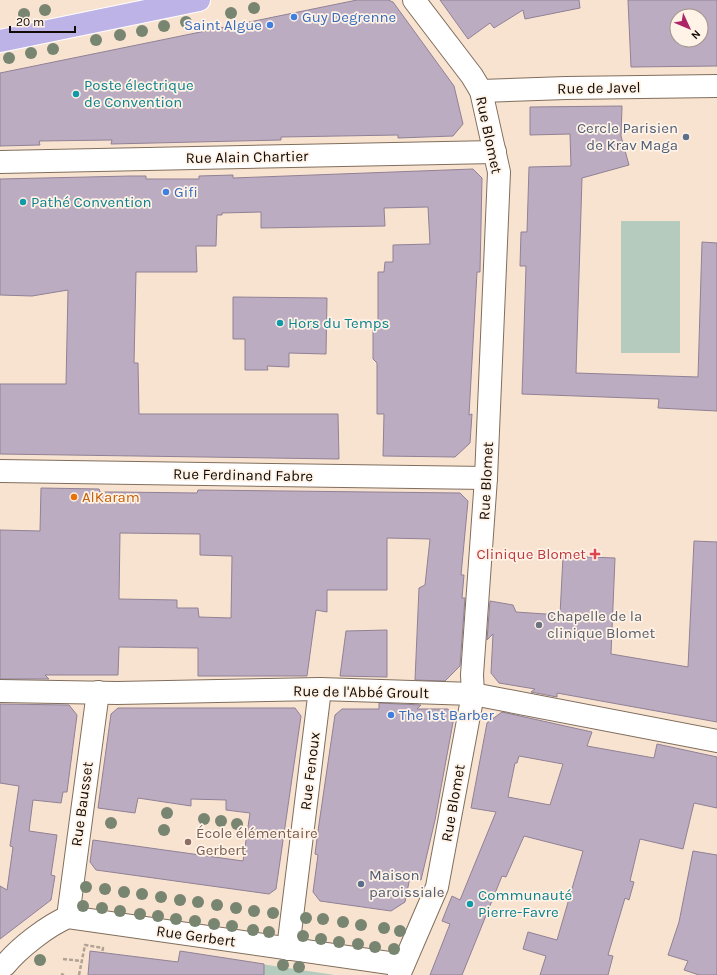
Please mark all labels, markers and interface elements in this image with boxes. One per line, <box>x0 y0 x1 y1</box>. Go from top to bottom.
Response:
scale bar <box>10 8 75 34</box>
place label: Guy Degrenne <box>302 8 396 26</box>
north arrow <box>669 8 709 48</box>
marker: Guy Degrenne <box>289 12 299 22</box>
text: 20 m <box>16 15 44 29</box>
place label: Saint Algue <box>184 16 262 34</box>
marker: Saint Algue <box>265 20 275 30</box>
text: N <box>688 27 703 42</box>
place label: Poste électrique de Convention <box>84 76 194 111</box>
street label: Rue de Javel <box>557 78 641 98</box>
marker: Poste électrique de Convention <box>71 89 81 99</box>
street label: Rue Blomet <box>472 95 506 176</box>
place label: Cercle Parisien de Krav Maga <box>577 119 678 154</box>
marker: Cercle Parisien de Krav Maga <box>681 132 691 142</box>
street label: Rue Alain Chartier <box>185 147 309 167</box>
place label: Gifi <box>174 183 198 201</box>
marker: Gifi <box>161 187 171 197</box>
place label: Pathé Convention <box>31 193 152 211</box>
marker: Pathé Convention <box>18 197 28 207</box>
place label: Hors du Temps <box>288 314 389 332</box>
marker: Hors du Temps <box>275 318 285 328</box>
street label: Rue Blomet <box>475 441 497 521</box>
street label: Rue Ferdinand Fabre <box>173 465 313 485</box>
place label: AlKaram <box>82 488 140 506</box>
marker: AlKaram <box>69 492 79 502</box>
place label: Clinique Blomet <box>476 545 586 563</box>
marker: Clinique Blomet <box>589 548 601 560</box>
place label: Chapelle de la clinique Blomet <box>547 607 656 642</box>
marker: Chapelle de la clinique Blomet <box>534 620 544 630</box>
street label: Rue de l'Abbé Groult <box>293 682 429 702</box>
place label: The 1st Barber <box>399 706 494 724</box>
marker: The 1st Barber <box>386 710 396 720</box>
street label: Rue Fenoux <box>296 731 324 811</box>
street label: Rue Bausset <box>67 760 97 847</box>
street label: Rue Blomet <box>437 762 469 843</box>
place label: École élémentaire Gerbert <box>196 824 318 859</box>
marker: École élémentaire Gerbert <box>183 837 193 847</box>
place label: Maison paroissiale <box>369 866 445 901</box>
marker: Maison paroissiale <box>356 879 366 889</box>
place label: Communauté Pierre-Favre <box>478 886 572 921</box>
marker: Communauté Pierre-Favre <box>465 899 475 909</box>
street label: Rue Gerbert <box>155 922 237 951</box>

